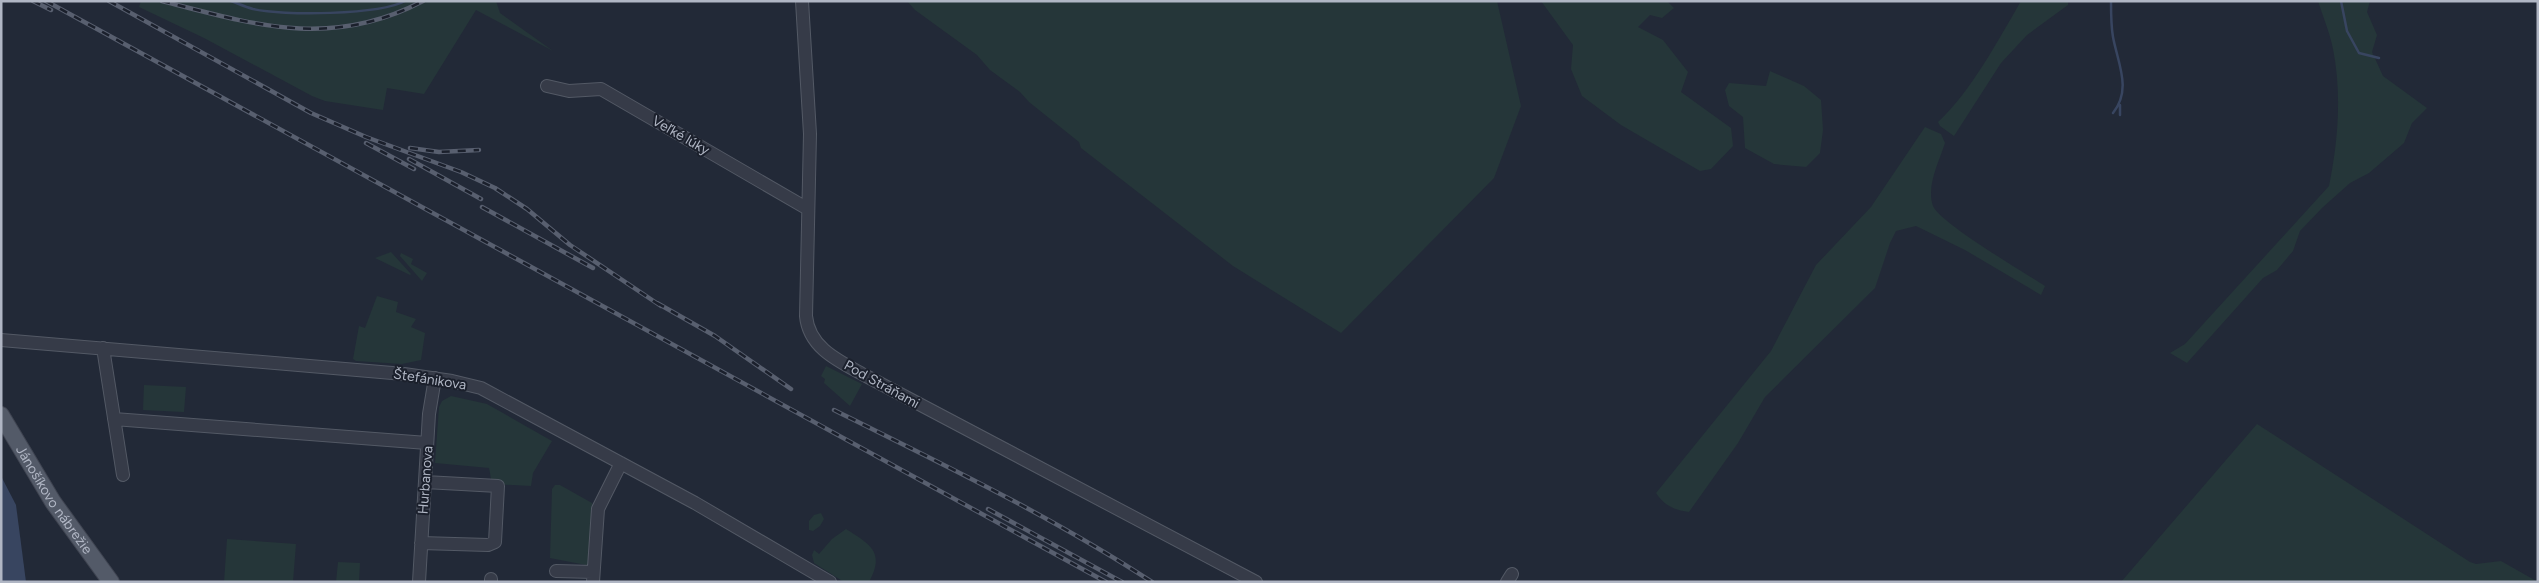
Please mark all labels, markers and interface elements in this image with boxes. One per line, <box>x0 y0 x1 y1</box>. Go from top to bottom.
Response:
street label: Veľké lúky <box>649 112 713 159</box>
street label: Pod Stráňami <box>841 357 922 412</box>
street label: Štefánikova <box>392 365 468 394</box>
street label: Jánošíkovo nábrežie <box>12 442 96 558</box>
street label: Hurbanova <box>415 445 436 515</box>

